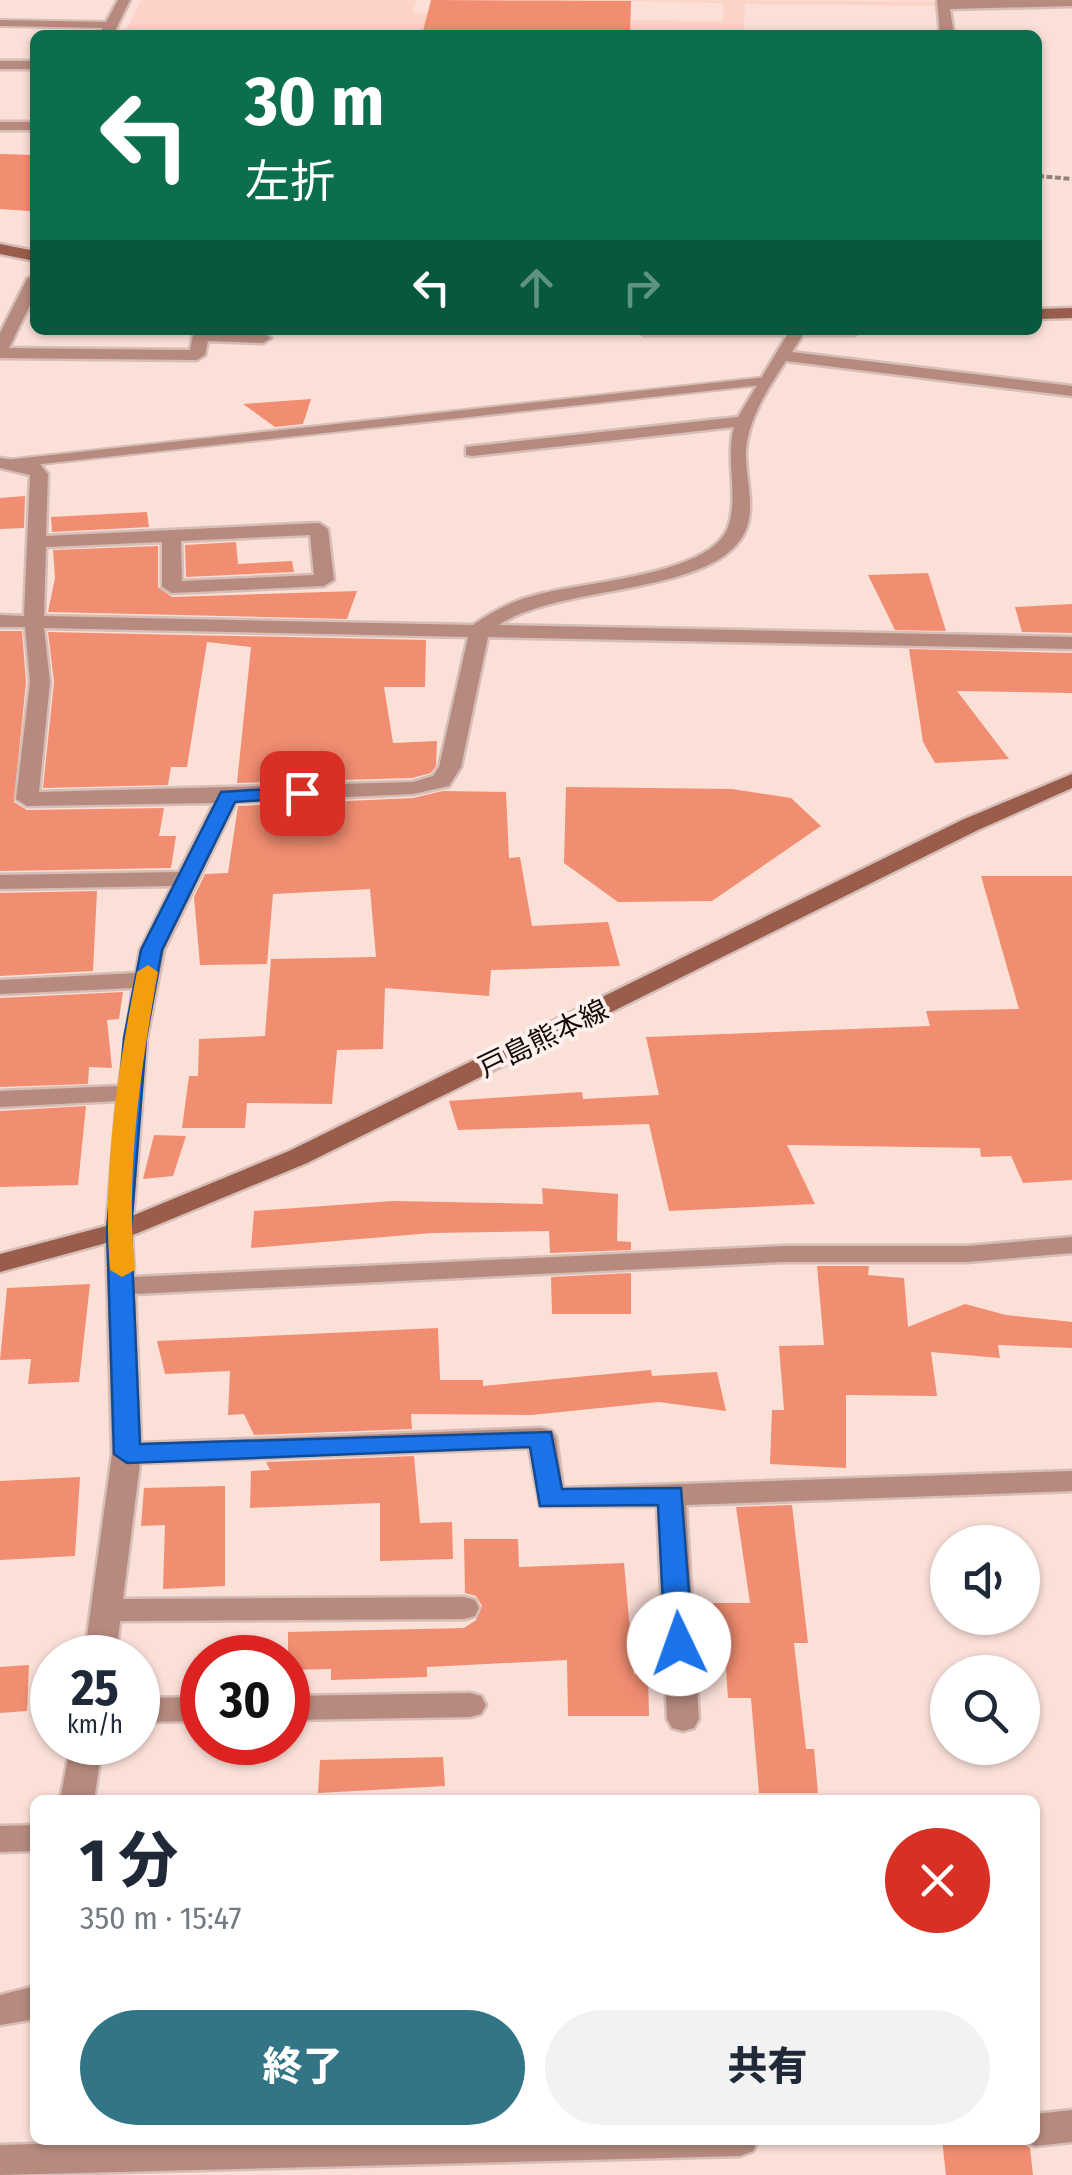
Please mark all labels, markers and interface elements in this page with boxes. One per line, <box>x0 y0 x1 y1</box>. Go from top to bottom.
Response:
text: 30 m <box>245 60 384 144</box>
icon: left <box>80 70 210 200</box>
text: 左折 <box>245 155 335 209</box>
icon: left <box>404 260 459 315</box>
icon: ahead <box>509 260 564 315</box>
icon: right <box>614 260 669 315</box>
pin <box>260 751 345 836</box>
icon: arrive <box>275 766 330 821</box>
street label: 戸島熊本線 <box>473 993 613 1084</box>
map controls <box>930 1525 1040 1765</box>
button: sound <box>930 1525 1040 1635</box>
position arrow <box>627 1592 731 1696</box>
speed limit sign: 30 <box>180 1635 310 1765</box>
button: search <box>930 1655 1040 1765</box>
text: 25 <box>71 1658 119 1718</box>
text: km/h <box>67 1710 123 1740</box>
text: 1 分 <box>80 1825 178 1897</box>
button: close <box>885 1828 990 1933</box>
text: 350 m · 15:47 <box>80 1899 241 1937</box>
button: 終了 <box>80 2010 525 2125</box>
button: 共有 <box>545 2010 990 2125</box>

